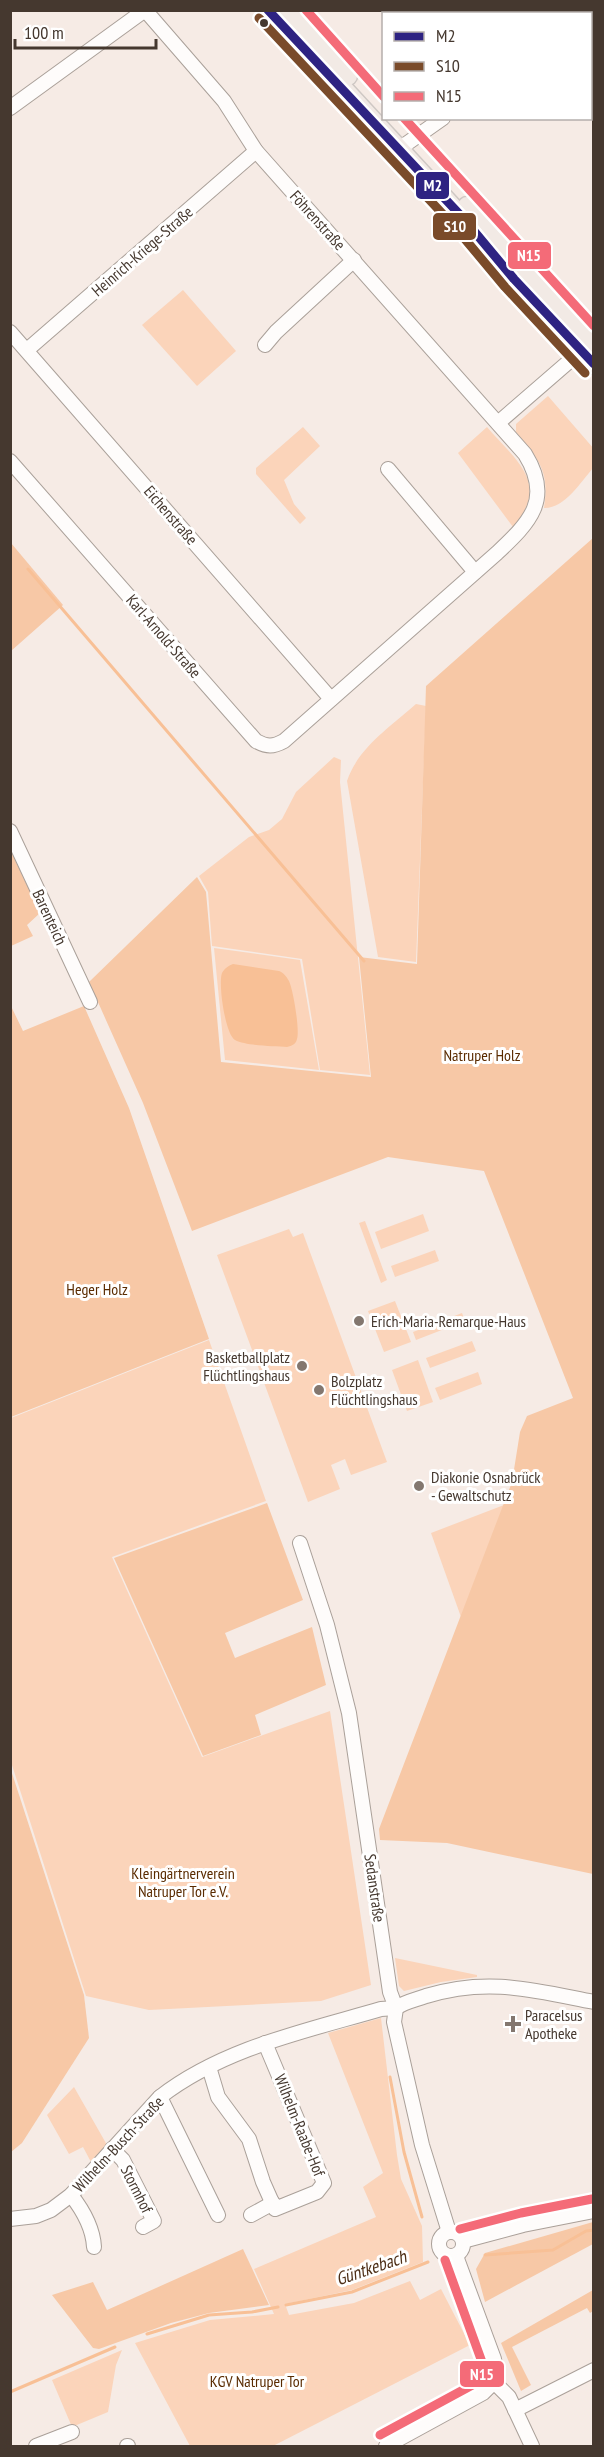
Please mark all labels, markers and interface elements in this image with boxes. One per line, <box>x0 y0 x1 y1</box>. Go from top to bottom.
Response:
scale bar <box>15 12 156 50</box>
legend <box>382 12 592 120</box>
unlabelled marker <box>258 17 270 29</box>
text: 100 m <box>24 21 64 44</box>
text: M2 <box>436 24 456 47</box>
text: S10 <box>436 54 460 77</box>
text: N15 <box>436 84 462 107</box>
line badge: M2 <box>415 171 450 200</box>
text: M2 <box>424 175 442 195</box>
street label: Föhrenstraße <box>286 186 350 254</box>
street label: Heinrich-Kriege-Straße <box>87 202 197 300</box>
line badge: S10 <box>432 212 477 241</box>
text: S10 <box>444 216 467 236</box>
line badge: N15 <box>507 241 552 270</box>
text: N15 <box>517 245 541 265</box>
street label: Eichenstraße <box>140 481 202 549</box>
street label: Karl-Arnold-Straße <box>122 590 206 682</box>
street label: Barenteich <box>28 886 72 948</box>
park label: Natruper Holz <box>443 1045 521 1065</box>
park label: Heger Holz <box>66 1279 128 1299</box>
place label: Erich-Maria-Remarque-Haus <box>371 1311 526 1331</box>
marker: Erich-Maria-Remarque-Haus <box>352 1314 366 1328</box>
place label: Basketballplatz Flüchtlingshaus <box>203 1347 290 1385</box>
marker: Basketballplatz Flüchtlingshaus <box>295 1359 309 1373</box>
place label: Bolzplatz Flüchtlingshaus <box>331 1371 418 1409</box>
marker: Bolzplatz Flüchtlingshaus <box>312 1383 326 1397</box>
place label: Diakonie Osnabrück - Gewaltschutz <box>431 1467 541 1505</box>
marker: Diakonie Osnabrück - Gewaltschutz <box>412 1479 426 1493</box>
street label: Sedanstraße <box>360 1853 390 1923</box>
park label: Kleingärtnerverein Natruper Tor e.V. <box>131 1863 235 1901</box>
place label: Paracelsus Apotheke <box>525 2005 583 2043</box>
marker: Paracelsus Apotheke <box>506 2017 520 2031</box>
street label: Wilhelm-Raabe-Hof <box>270 2071 330 2180</box>
street label: Wilhelm-Busch-Straße <box>68 2092 168 2196</box>
street label: Stormhof <box>117 2162 158 2217</box>
water label: Güntkebach <box>333 2244 410 2290</box>
line badge: N15 <box>459 2360 505 2388</box>
text: N15 <box>470 2364 494 2384</box>
park label: KGV Natruper Tor <box>210 2371 305 2391</box>

